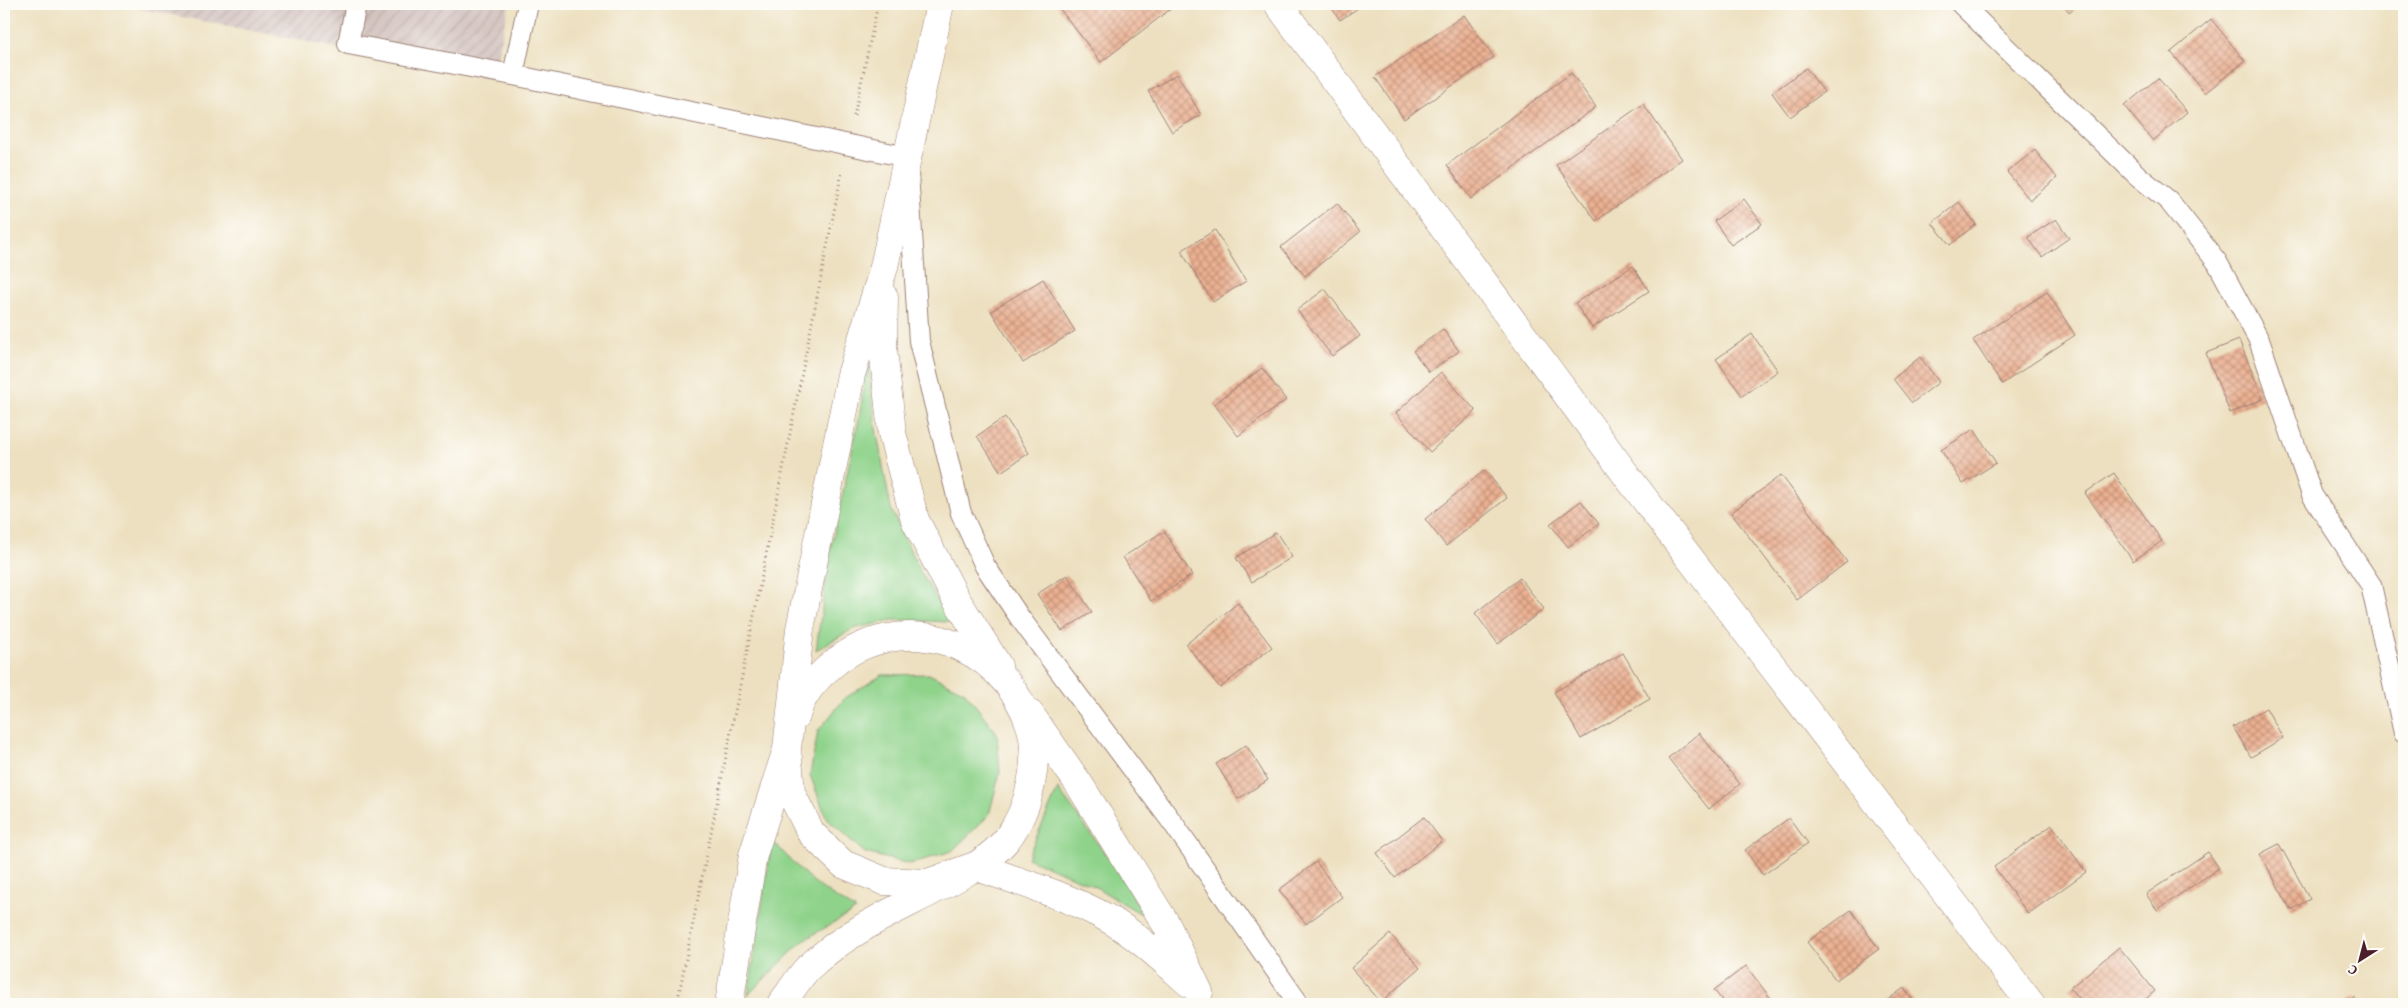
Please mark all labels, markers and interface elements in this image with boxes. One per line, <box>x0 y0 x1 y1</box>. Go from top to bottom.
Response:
north arrow <box>2336 936 2386 986</box>
text: С <box>2343 960 2361 981</box>

